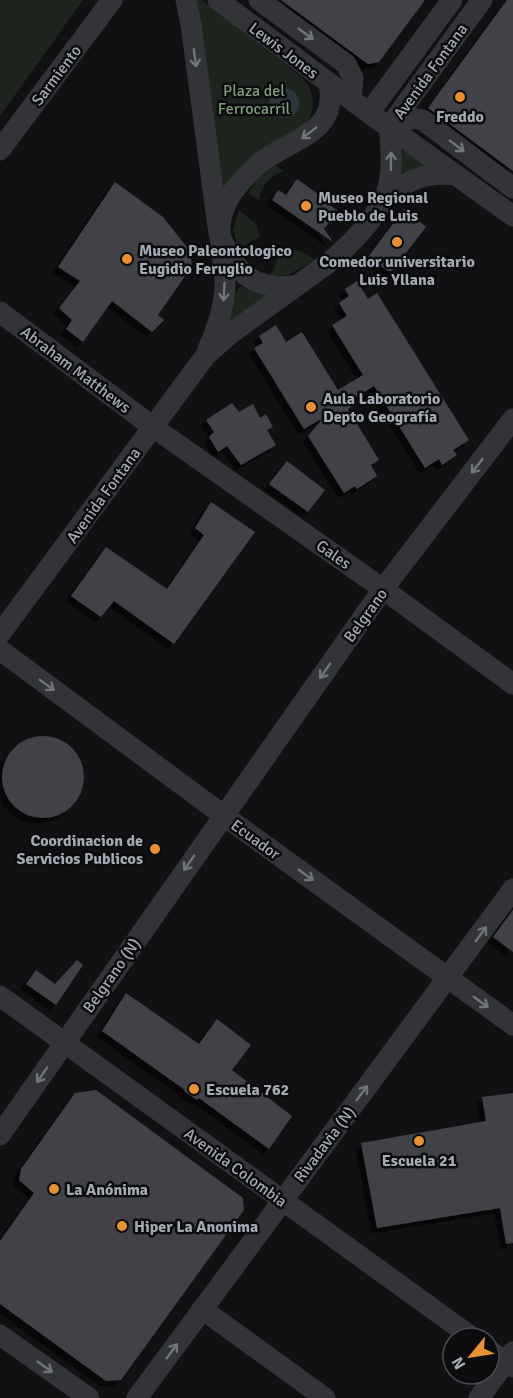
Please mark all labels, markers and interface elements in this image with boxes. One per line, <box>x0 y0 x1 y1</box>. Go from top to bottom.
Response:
street label: Lewis Jones <box>245 18 322 83</box>
street label: Avenida Fontana <box>389 20 472 123</box>
one-way arrow <box>297 28 313 40</box>
street label: Sarmiento <box>28 41 86 110</box>
one-way arrow <box>190 47 201 67</box>
park label: Plaza del Ferrocarril <box>218 81 291 119</box>
marker: Freddo <box>453 90 467 104</box>
place label: Freddo <box>436 107 484 127</box>
one-way arrow <box>301 127 317 140</box>
one-way arrow <box>449 140 465 153</box>
one-way arrow <box>385 152 397 172</box>
place label: Museo Regional Pueblo de Luis <box>318 188 428 226</box>
marker: Museo Regional Pueblo de Luis <box>299 199 313 213</box>
marker: Comedor universitario Luis Yllana <box>390 235 404 249</box>
place label: Museo Paleontologico Eugidio Feruglio <box>139 241 292 279</box>
marker: Museo Paleontologico Eugidio Feruglio <box>120 252 134 266</box>
place label: Comedor universitario Luis Yllana <box>319 252 475 290</box>
one-way arrow <box>219 282 230 302</box>
street label: Abraham Matthews <box>17 322 134 418</box>
place label: Aula Laboratorio Depto Geografía <box>323 389 440 427</box>
marker: Aula Laboratorio Depto Geografía <box>304 400 318 414</box>
street label: Avenida Fontana <box>62 444 145 547</box>
one-way arrow <box>471 457 484 473</box>
street label: Gales <box>312 536 355 574</box>
street label: Belgrano <box>340 585 392 646</box>
one-way arrow <box>319 662 331 678</box>
one-way arrow <box>39 678 55 691</box>
street label: Ecuador <box>227 815 284 864</box>
place label: Coordinacion de Servicios Publicos <box>17 831 143 869</box>
marker: Coordinacion de Servicios Publicos <box>148 842 162 856</box>
one-way arrow <box>183 854 195 870</box>
one-way arrow <box>297 869 313 881</box>
one-way arrow <box>474 926 487 942</box>
street label: Belgrano (N) <box>79 934 145 1017</box>
one-way arrow <box>472 995 488 1008</box>
one-way arrow <box>36 1066 48 1082</box>
place label: Escuela 762 <box>206 1080 289 1100</box>
marker: Escuela 762 <box>187 1082 201 1096</box>
one-way arrow <box>356 1085 369 1101</box>
street label: Rivadavia (N) <box>290 1103 360 1187</box>
street label: Avenida Colombia <box>180 1124 291 1212</box>
marker: Escuela 21 <box>412 1134 426 1148</box>
place label: Escuela 21 <box>382 1151 457 1171</box>
place label: La Anónima <box>66 1180 148 1200</box>
marker: La Anónima <box>47 1182 61 1196</box>
place label: Hiper La Anonima <box>134 1217 258 1237</box>
marker: Hiper La Anonima <box>115 1219 129 1233</box>
north arrow <box>441 1326 501 1386</box>
one-way arrow <box>165 1343 178 1359</box>
text: N <box>447 1353 470 1373</box>
one-way arrow <box>36 1361 52 1373</box>

